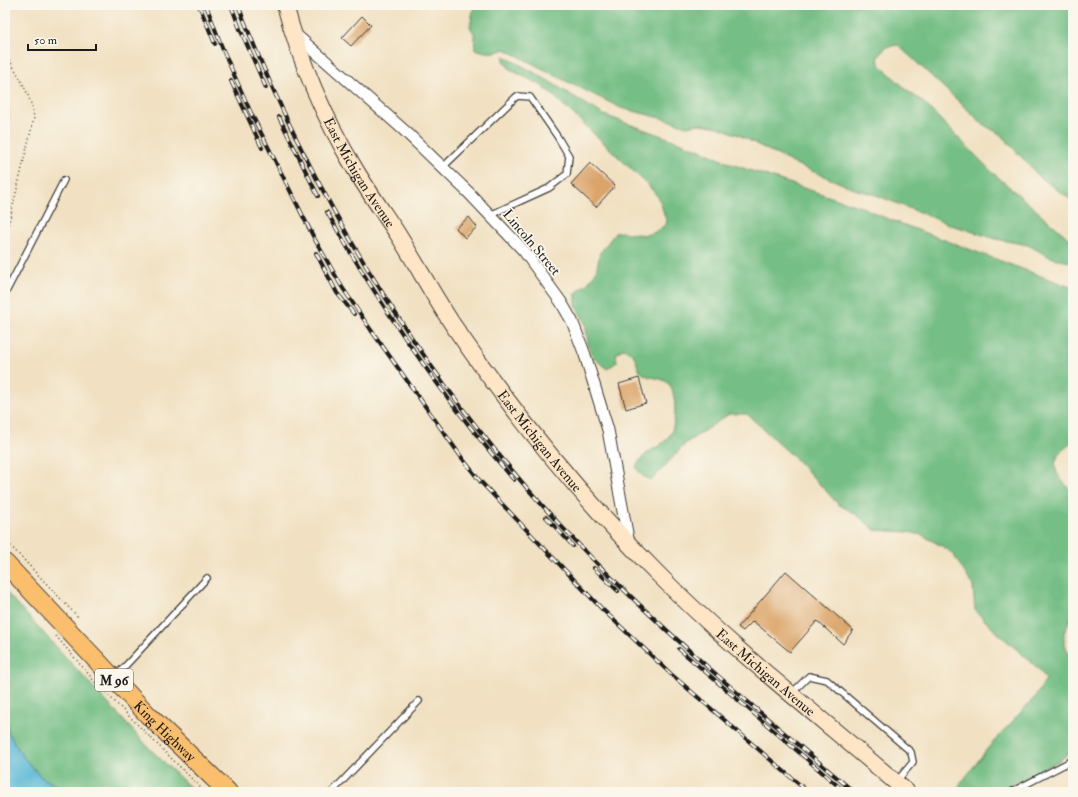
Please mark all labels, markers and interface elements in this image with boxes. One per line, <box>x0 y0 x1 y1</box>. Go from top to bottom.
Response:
scale bar <box>28 26 96 52</box>
text: 50 m <box>34 33 58 48</box>
street label: East Michigan Avenue <box>320 115 399 231</box>
street label: Lincoln Street <box>499 206 564 279</box>
street label: East Michigan Avenue <box>494 387 586 496</box>
street label: East Michigan Avenue <box>712 625 819 720</box>
road number: M 96 <box>95 669 133 691</box>
street label: King Highway <box>130 697 200 767</box>

